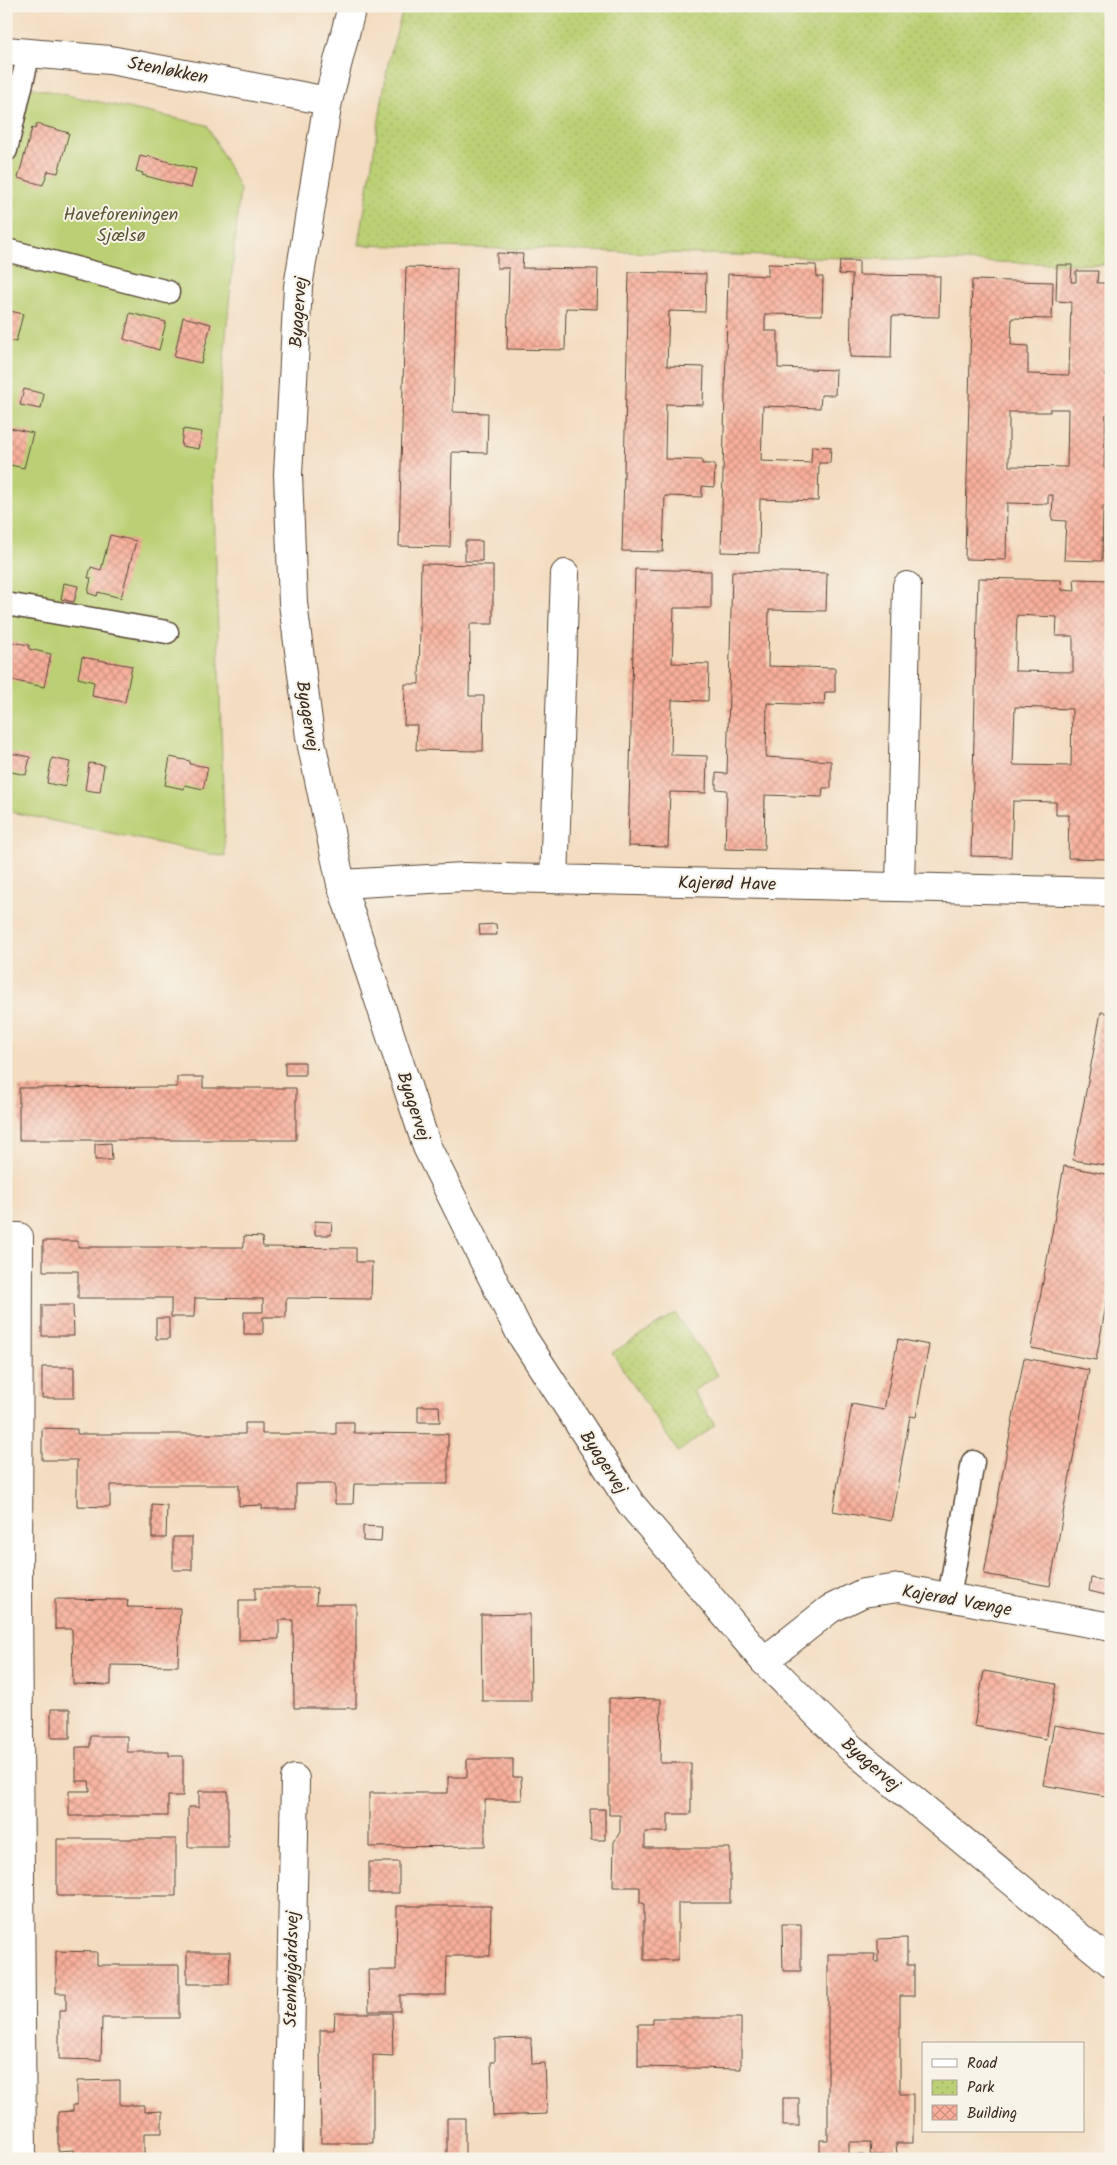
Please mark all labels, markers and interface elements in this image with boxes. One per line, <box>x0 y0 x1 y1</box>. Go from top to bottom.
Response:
street label: Stenløkken <box>125 49 210 93</box>
park label: Haveforeningen Sjælsø <box>64 201 178 251</box>
street label: Byagervej <box>283 274 317 349</box>
street label: Byagervej <box>287 679 327 755</box>
street label: Kajerød Have <box>678 869 776 900</box>
street label: Byagervej <box>388 1068 438 1146</box>
street label: Byagervej <box>571 1425 635 1502</box>
street label: Kajerød Vænge <box>899 1578 1014 1625</box>
street label: Byagervej <box>834 1731 907 1800</box>
street label: Stenhøjgårdsvej <box>277 1909 308 2028</box>
legend <box>922 2042 1084 2132</box>
text: Road <box>967 2052 998 2076</box>
text: Park <box>967 2076 995 2100</box>
text: Building <box>967 2102 1017 2126</box>

